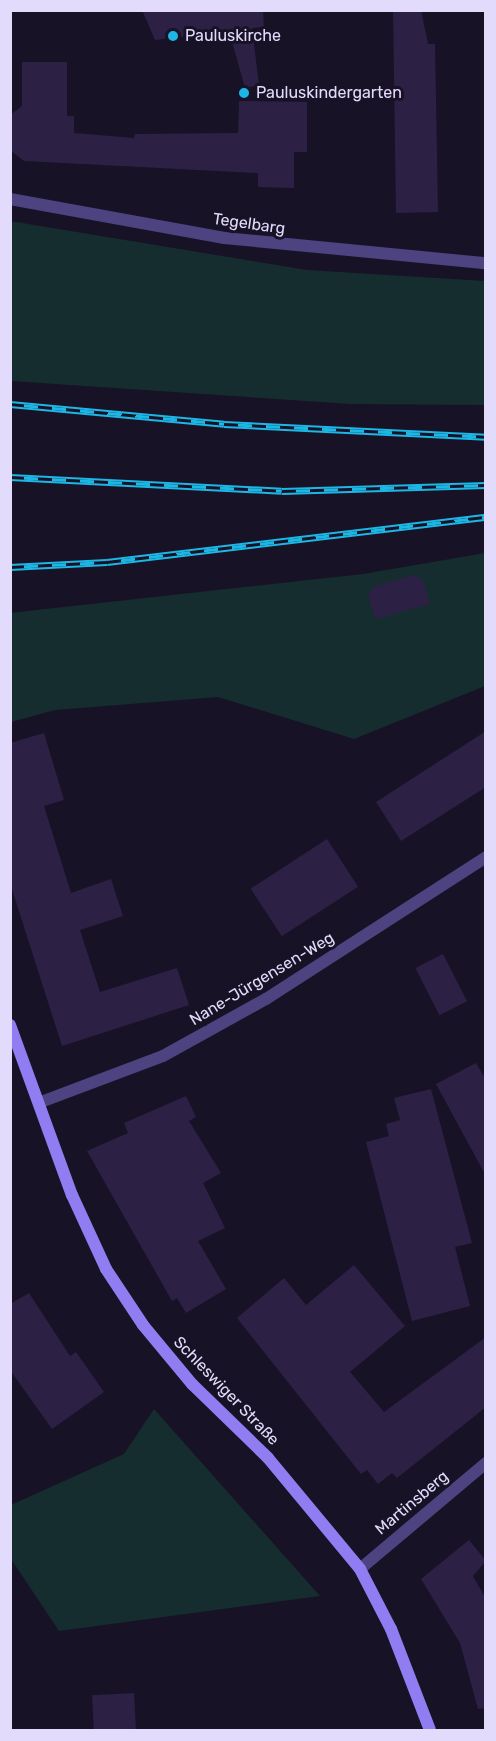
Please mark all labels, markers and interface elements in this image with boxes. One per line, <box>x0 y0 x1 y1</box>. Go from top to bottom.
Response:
place label: Pauluskirche <box>185 26 281 46</box>
marker: Pauluskirche <box>166 29 180 43</box>
place label: Pauluskindergarten <box>256 83 402 103</box>
marker: Pauluskindergarten <box>237 86 251 100</box>
street label: Tegelbarg <box>212 209 286 239</box>
street label: Nane-Jürgensen-Weg <box>186 928 338 1030</box>
street label: Schleswiger Straße <box>169 1333 283 1449</box>
street label: Martinsberg <box>372 1467 452 1539</box>

